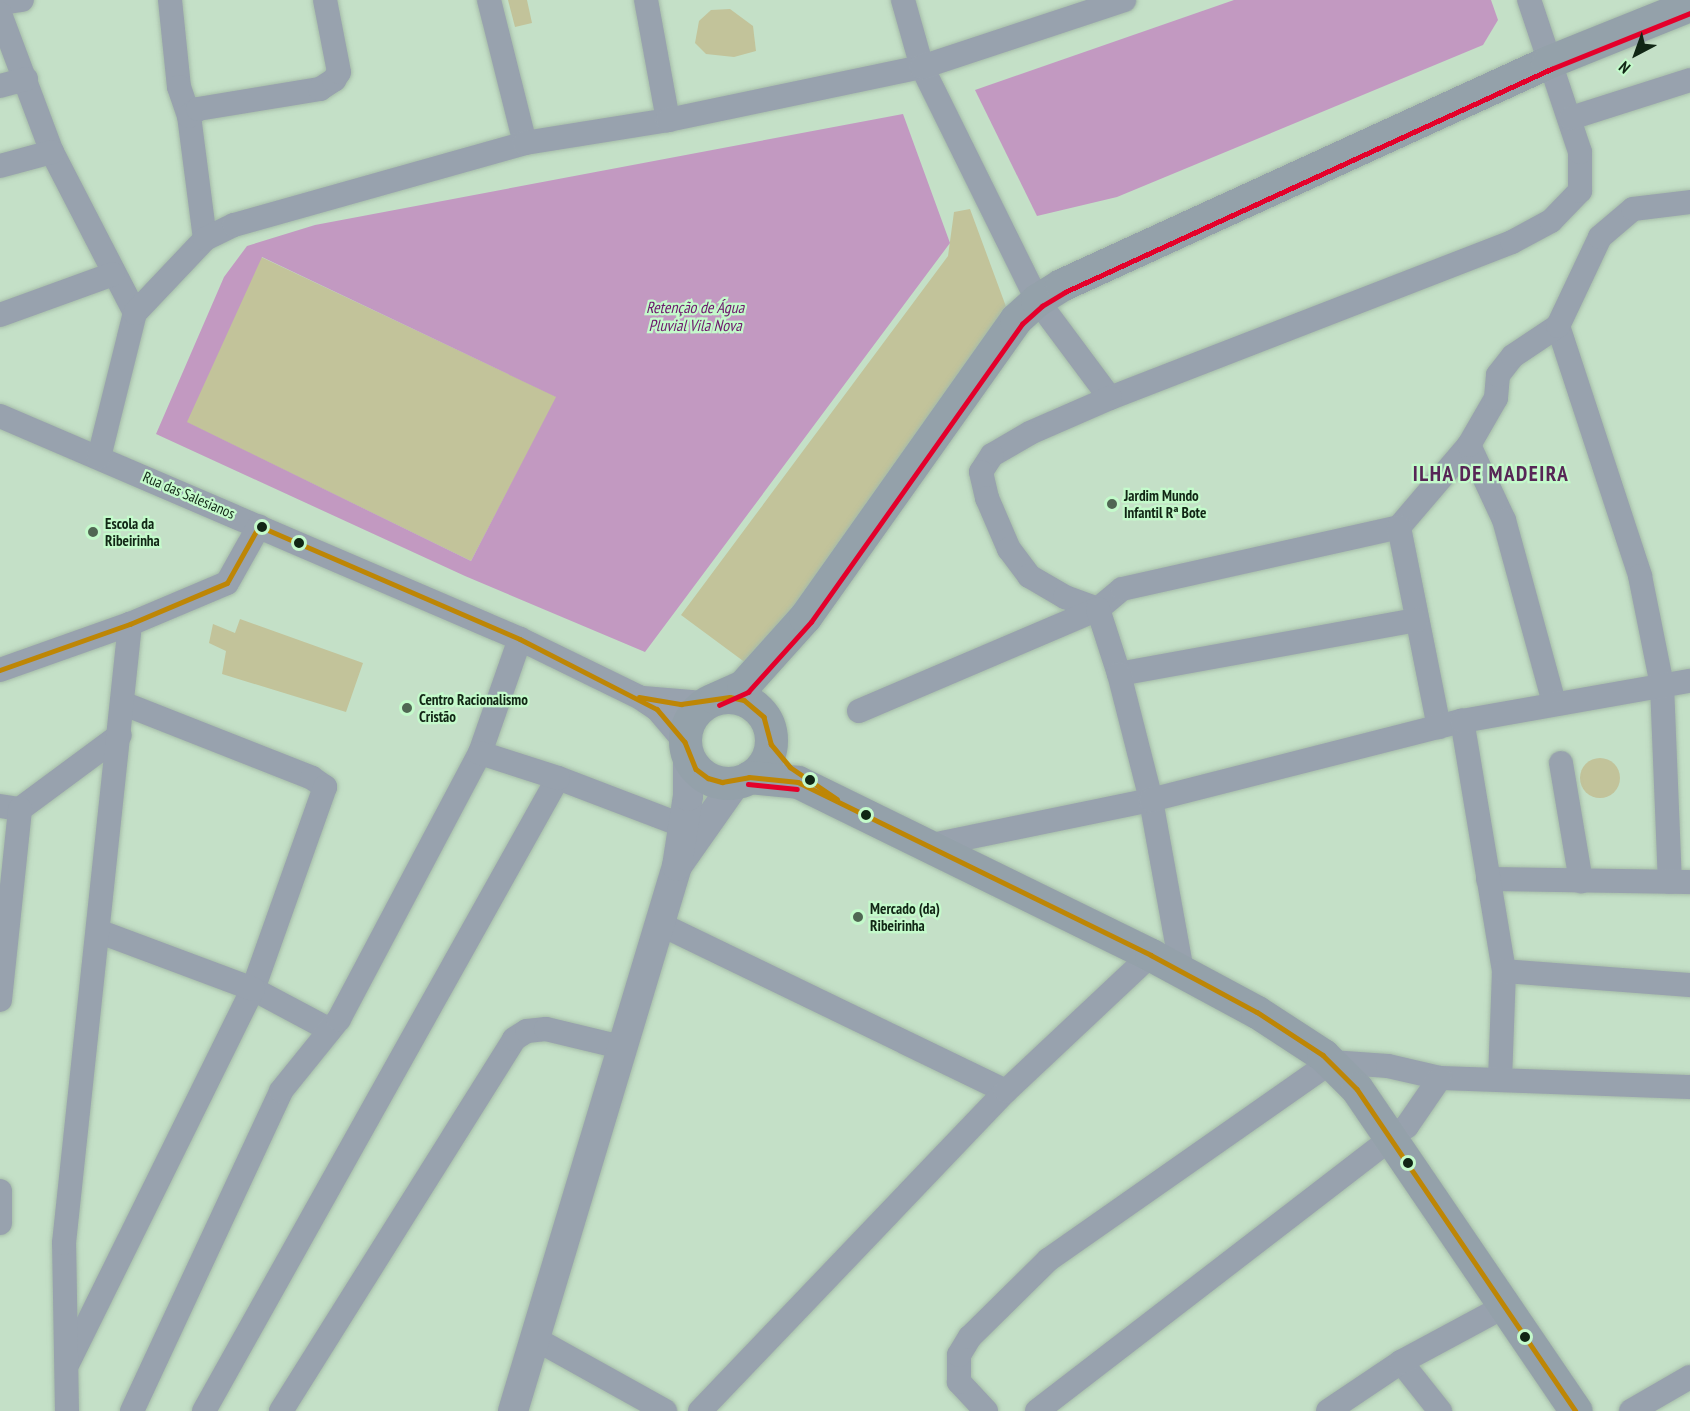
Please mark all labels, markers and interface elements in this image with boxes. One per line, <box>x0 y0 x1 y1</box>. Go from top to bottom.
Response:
north arrow <box>1606 24 1666 84</box>
text: N <box>1614 57 1634 78</box>
water label: Retenção de Água Pluvial Vila Nova <box>646 297 744 335</box>
district label: ILHA DE MADEIRA <box>1412 461 1570 487</box>
street label: Rua das Salesianos <box>140 468 238 522</box>
place label: Jardim Mundo Infantil Rª Bote <box>1124 486 1206 521</box>
marker: Jardim Mundo Infantil Rª Bote <box>1105 497 1119 511</box>
place label: Escola da Ribeirinha <box>105 514 160 549</box>
unlabelled marker <box>256 521 268 533</box>
marker: Escola da Ribeirinha <box>86 525 100 539</box>
unlabelled marker <box>293 537 305 549</box>
place label: Centro Racionalismo Cristão <box>419 690 528 725</box>
marker: Centro Racionalismo Cristão <box>400 701 414 715</box>
unlabelled marker <box>804 774 816 786</box>
unlabelled marker <box>860 809 872 821</box>
place label: Mercado (da) Ribeirinha <box>870 899 940 934</box>
marker: Mercado (da) Ribeirinha <box>851 910 865 924</box>
unlabelled marker <box>1402 1157 1414 1169</box>
unlabelled marker <box>1519 1331 1531 1343</box>

